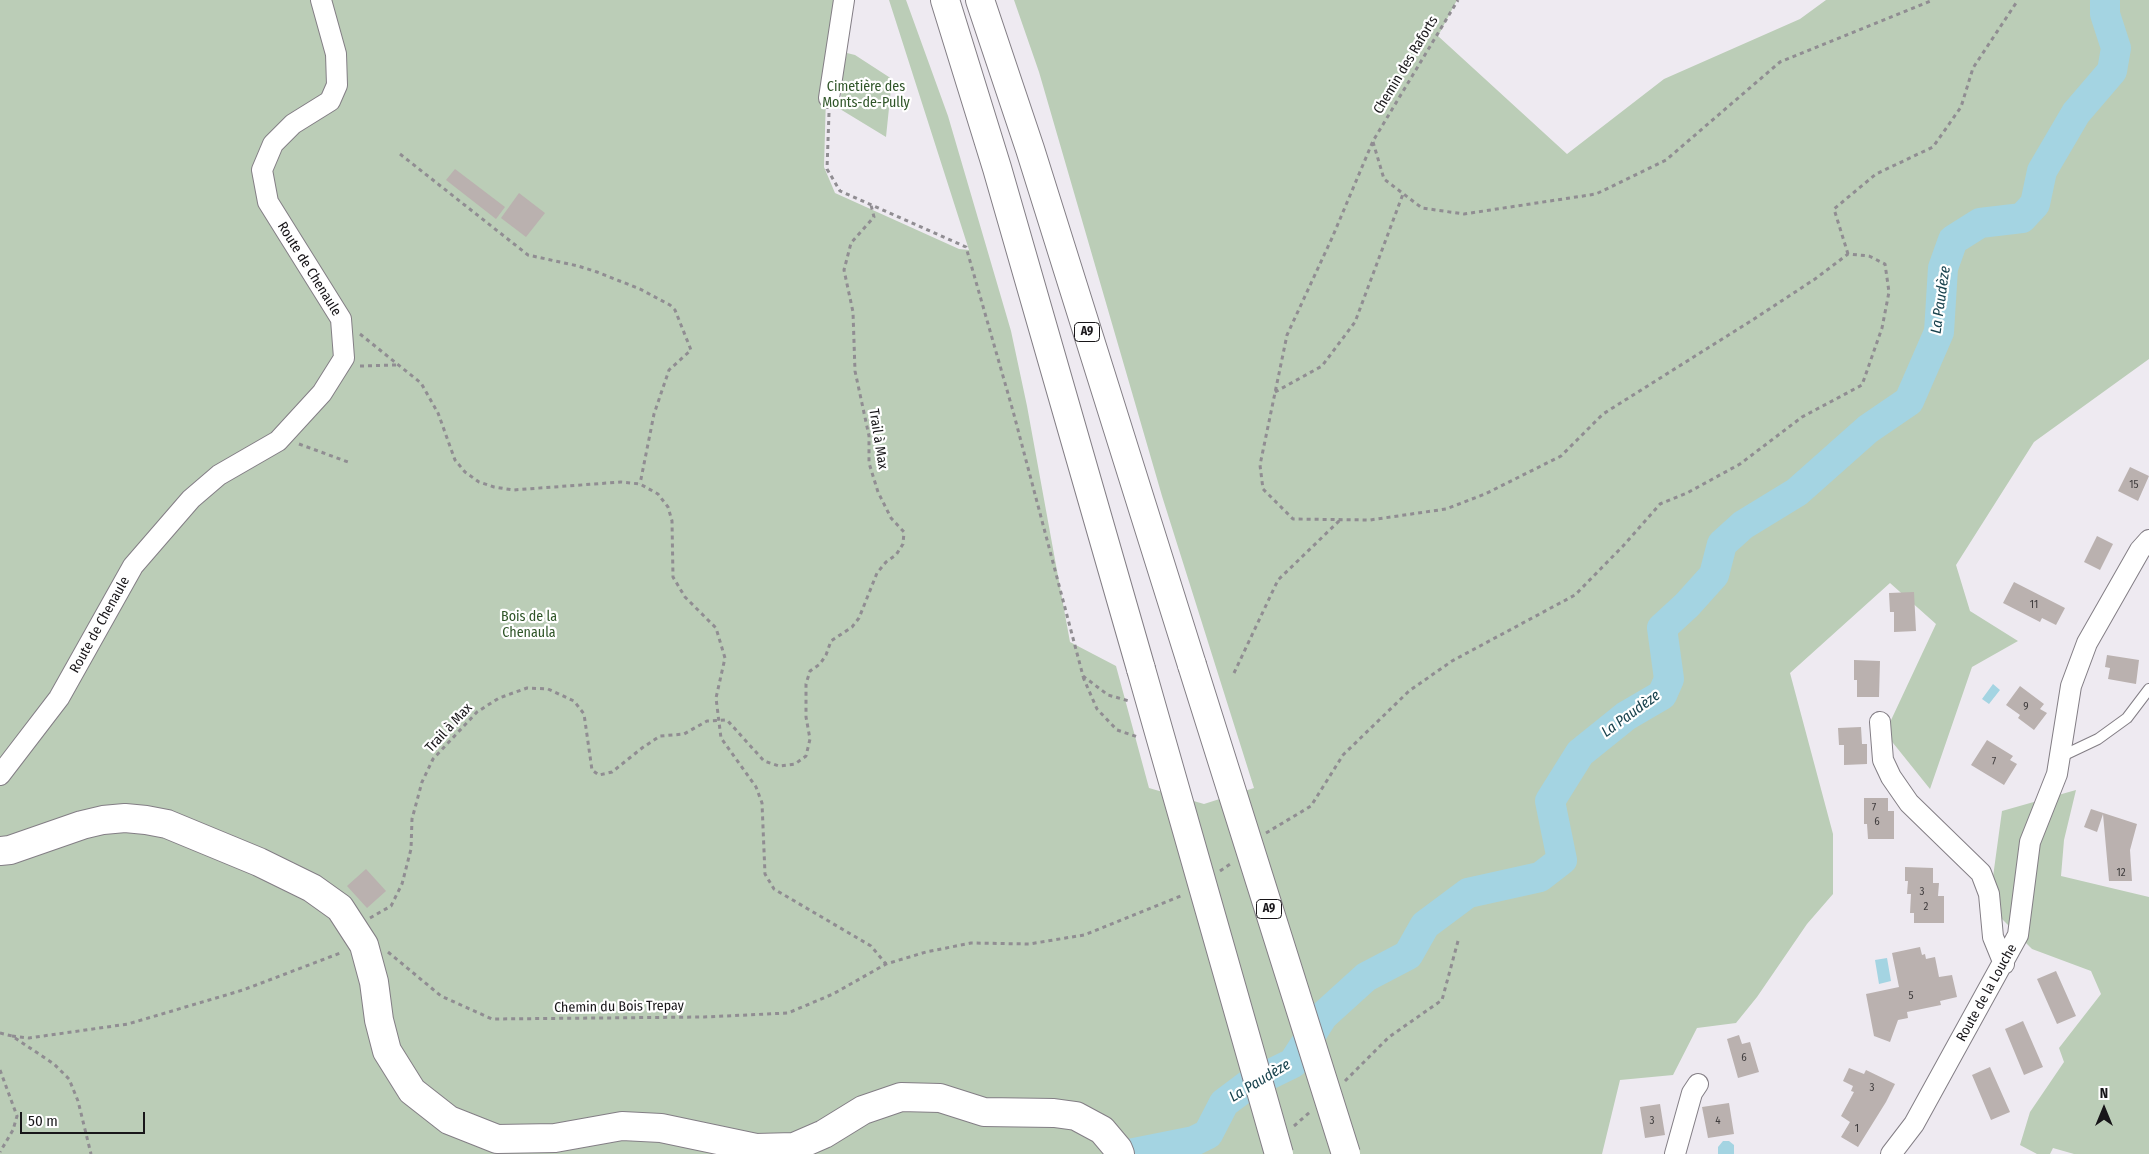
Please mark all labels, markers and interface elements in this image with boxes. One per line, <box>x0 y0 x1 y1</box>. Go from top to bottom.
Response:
street label: Chemin des Raforts <box>1370 13 1442 117</box>
park label: Cimetière des Monts-de-Pully <box>822 79 910 111</box>
street label: Route de Chenaule <box>273 219 345 319</box>
water label: La Paudèze <box>1927 265 1955 335</box>
road number: A9 <box>1074 322 1100 342</box>
street label: Trail à Max <box>865 408 891 470</box>
house number: 15 <box>2129 478 2139 492</box>
street label: Route de Chenaule <box>67 574 133 676</box>
house number: 11 <box>2030 598 2038 612</box>
park label: Bois de la Chenaula <box>501 609 557 642</box>
water label: La Paudèze <box>1598 687 1664 741</box>
street label: Trail à Max <box>422 700 476 756</box>
house number: 9 <box>2023 700 2029 714</box>
house number: 7 <box>1992 755 1996 769</box>
house number: 7 <box>1872 801 1876 815</box>
house number: 6 <box>1874 815 1880 829</box>
house number: 12 <box>2116 866 2126 880</box>
house number: 3 <box>1920 885 1924 899</box>
road number: A9 <box>1256 900 1282 919</box>
house number: 2 <box>1924 900 1928 914</box>
street label: Route de la Louche <box>1953 941 2021 1045</box>
house number: 5 <box>1908 989 1914 1003</box>
street label: Chemin du Bois Trepay <box>554 997 684 1017</box>
house number: 6 <box>1741 1051 1747 1065</box>
water label: La Paudèze <box>1226 1056 1294 1106</box>
house number: 3 <box>1870 1081 1874 1095</box>
north arrow <box>2079 1084 2129 1134</box>
text: N <box>2100 1085 2108 1102</box>
scale bar <box>22 1102 148 1134</box>
text: 50 m <box>28 1112 58 1130</box>
house number: 3 <box>1650 1114 1654 1128</box>
house number: 4 <box>1715 1114 1721 1128</box>
house number: 1 <box>1855 1122 1859 1136</box>

